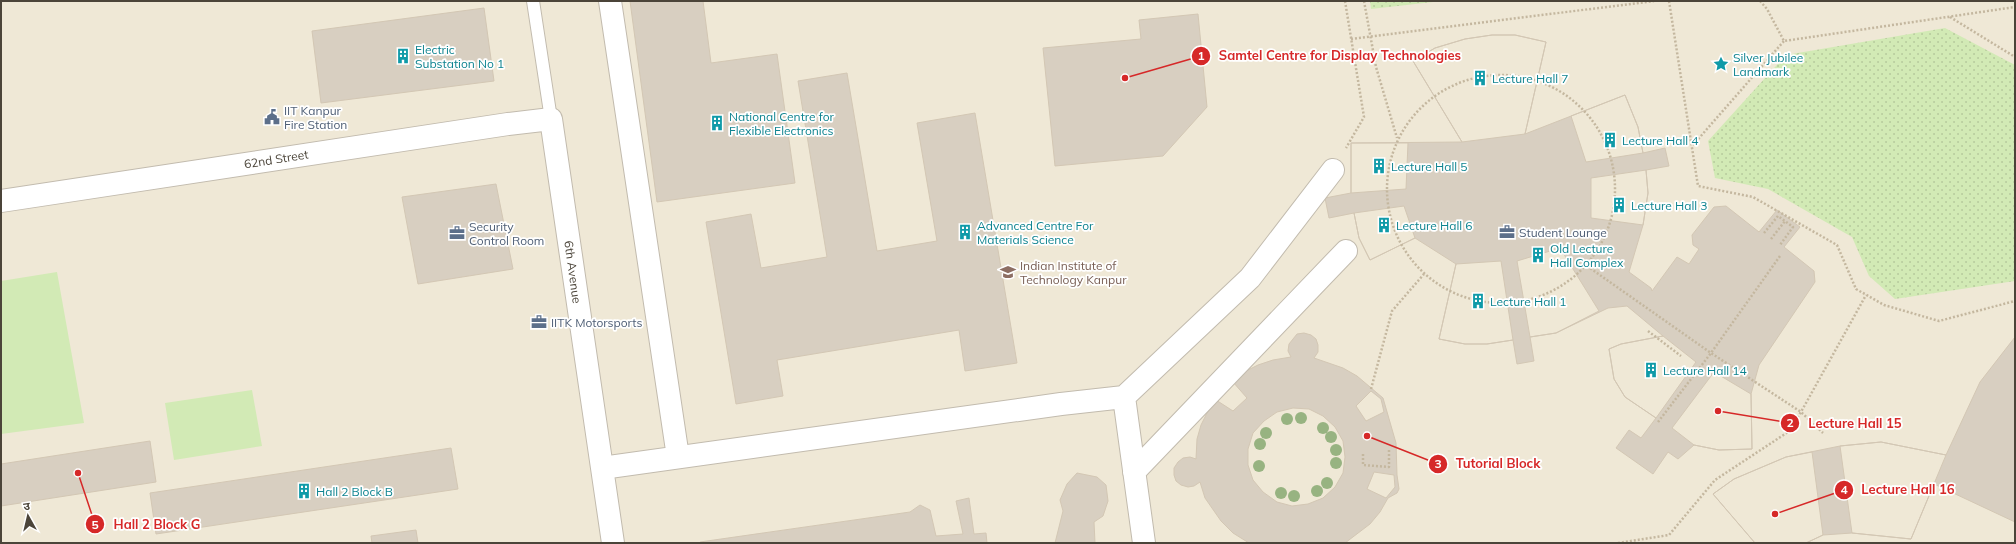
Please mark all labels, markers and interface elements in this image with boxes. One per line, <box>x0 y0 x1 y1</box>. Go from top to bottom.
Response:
place label: Electric Substation No 1 <box>415 42 504 71</box>
callout: Samtel Centre for Display Technologies <box>1191 43 1469 68</box>
building icon: Electric Substation No 1 <box>394 47 412 65</box>
text: Samtel Centre for Display Technologies <box>1219 47 1461 64</box>
text: 1 <box>1197 48 1205 63</box>
place label: Silver Jubilee Landmark <box>1733 50 1803 79</box>
place icon: Silver Jubilee Landmark <box>1712 55 1730 73</box>
building icon: Lecture Hall 7 <box>1471 69 1489 87</box>
place label: Lecture Hall 7 <box>1492 71 1568 86</box>
place label: IIT Kanpur Fire Station <box>284 103 347 132</box>
public building icon: IIT Kanpur Fire Station <box>263 108 281 126</box>
place label: National Centre for Flexible Electronics <box>729 109 835 138</box>
building icon: National Centre for Flexible Electronics <box>708 114 726 132</box>
building icon: Lecture Hall 4 <box>1601 131 1619 149</box>
place label: Lecture Hall 4 <box>1622 133 1698 148</box>
street label: 62nd Street <box>243 147 309 171</box>
building icon: Lecture Hall 5 <box>1370 157 1388 175</box>
place label: Lecture Hall 5 <box>1391 159 1467 174</box>
building icon: Lecture Hall 3 <box>1610 196 1628 214</box>
place label: Lecture Hall 3 <box>1631 198 1707 213</box>
building icon: Lecture Hall 6 <box>1375 216 1393 234</box>
place label: Advanced Centre For Materials Science <box>977 218 1094 247</box>
place label: Lecture Hall 6 <box>1396 218 1472 233</box>
place label: Security Control Room <box>469 219 544 248</box>
building icon: Advanced Centre For Materials Science <box>956 223 974 241</box>
office icon: Student Lounge <box>1498 223 1516 241</box>
office icon: Security Control Room <box>448 224 466 242</box>
place label: Student Lounge <box>1519 225 1607 240</box>
street label: 6th Avenue <box>561 240 585 304</box>
place label: Old Lecture Hall Complex <box>1550 241 1624 270</box>
building icon: Old Lecture Hall Complex <box>1529 246 1547 264</box>
place label: Indian Institute of Technology Kanpur <box>1020 258 1127 287</box>
school or university icon: Indian Institute of Technology Kanpur <box>999 263 1017 281</box>
building icon: Lecture Hall 1 <box>1469 292 1487 310</box>
place label: Lecture Hall 1 <box>1490 294 1566 309</box>
office icon: IITK Motorsports <box>530 313 548 331</box>
place label: IITK Motorsports <box>551 315 642 330</box>
building icon: Lecture Hall 14 <box>1642 361 1660 379</box>
place label: Lecture Hall 14 <box>1663 363 1747 378</box>
callout: Lecture Hall 15 <box>1780 411 1910 436</box>
text: 2 <box>1786 415 1794 430</box>
text: Lecture Hall 15 <box>1808 415 1902 431</box>
callout: Tutorial Block <box>1428 451 1548 476</box>
text: Tutorial Block <box>1456 455 1541 471</box>
text: 3 <box>1434 456 1442 471</box>
callout: Lecture Hall 16 <box>1834 477 1963 502</box>
text: Lecture Hall 16 <box>1861 481 1955 497</box>
building icon: Hall 2 Block B <box>295 482 313 500</box>
text: 4 <box>1840 482 1848 497</box>
place label: Hall 2 Block B <box>316 484 393 499</box>
north arrow <box>8 496 48 536</box>
text: उ <box>22 499 31 513</box>
callout: Hall 2 Block G <box>85 512 208 537</box>
text: Hall 2 Block G <box>114 516 200 532</box>
text: 5 <box>91 517 99 532</box>

